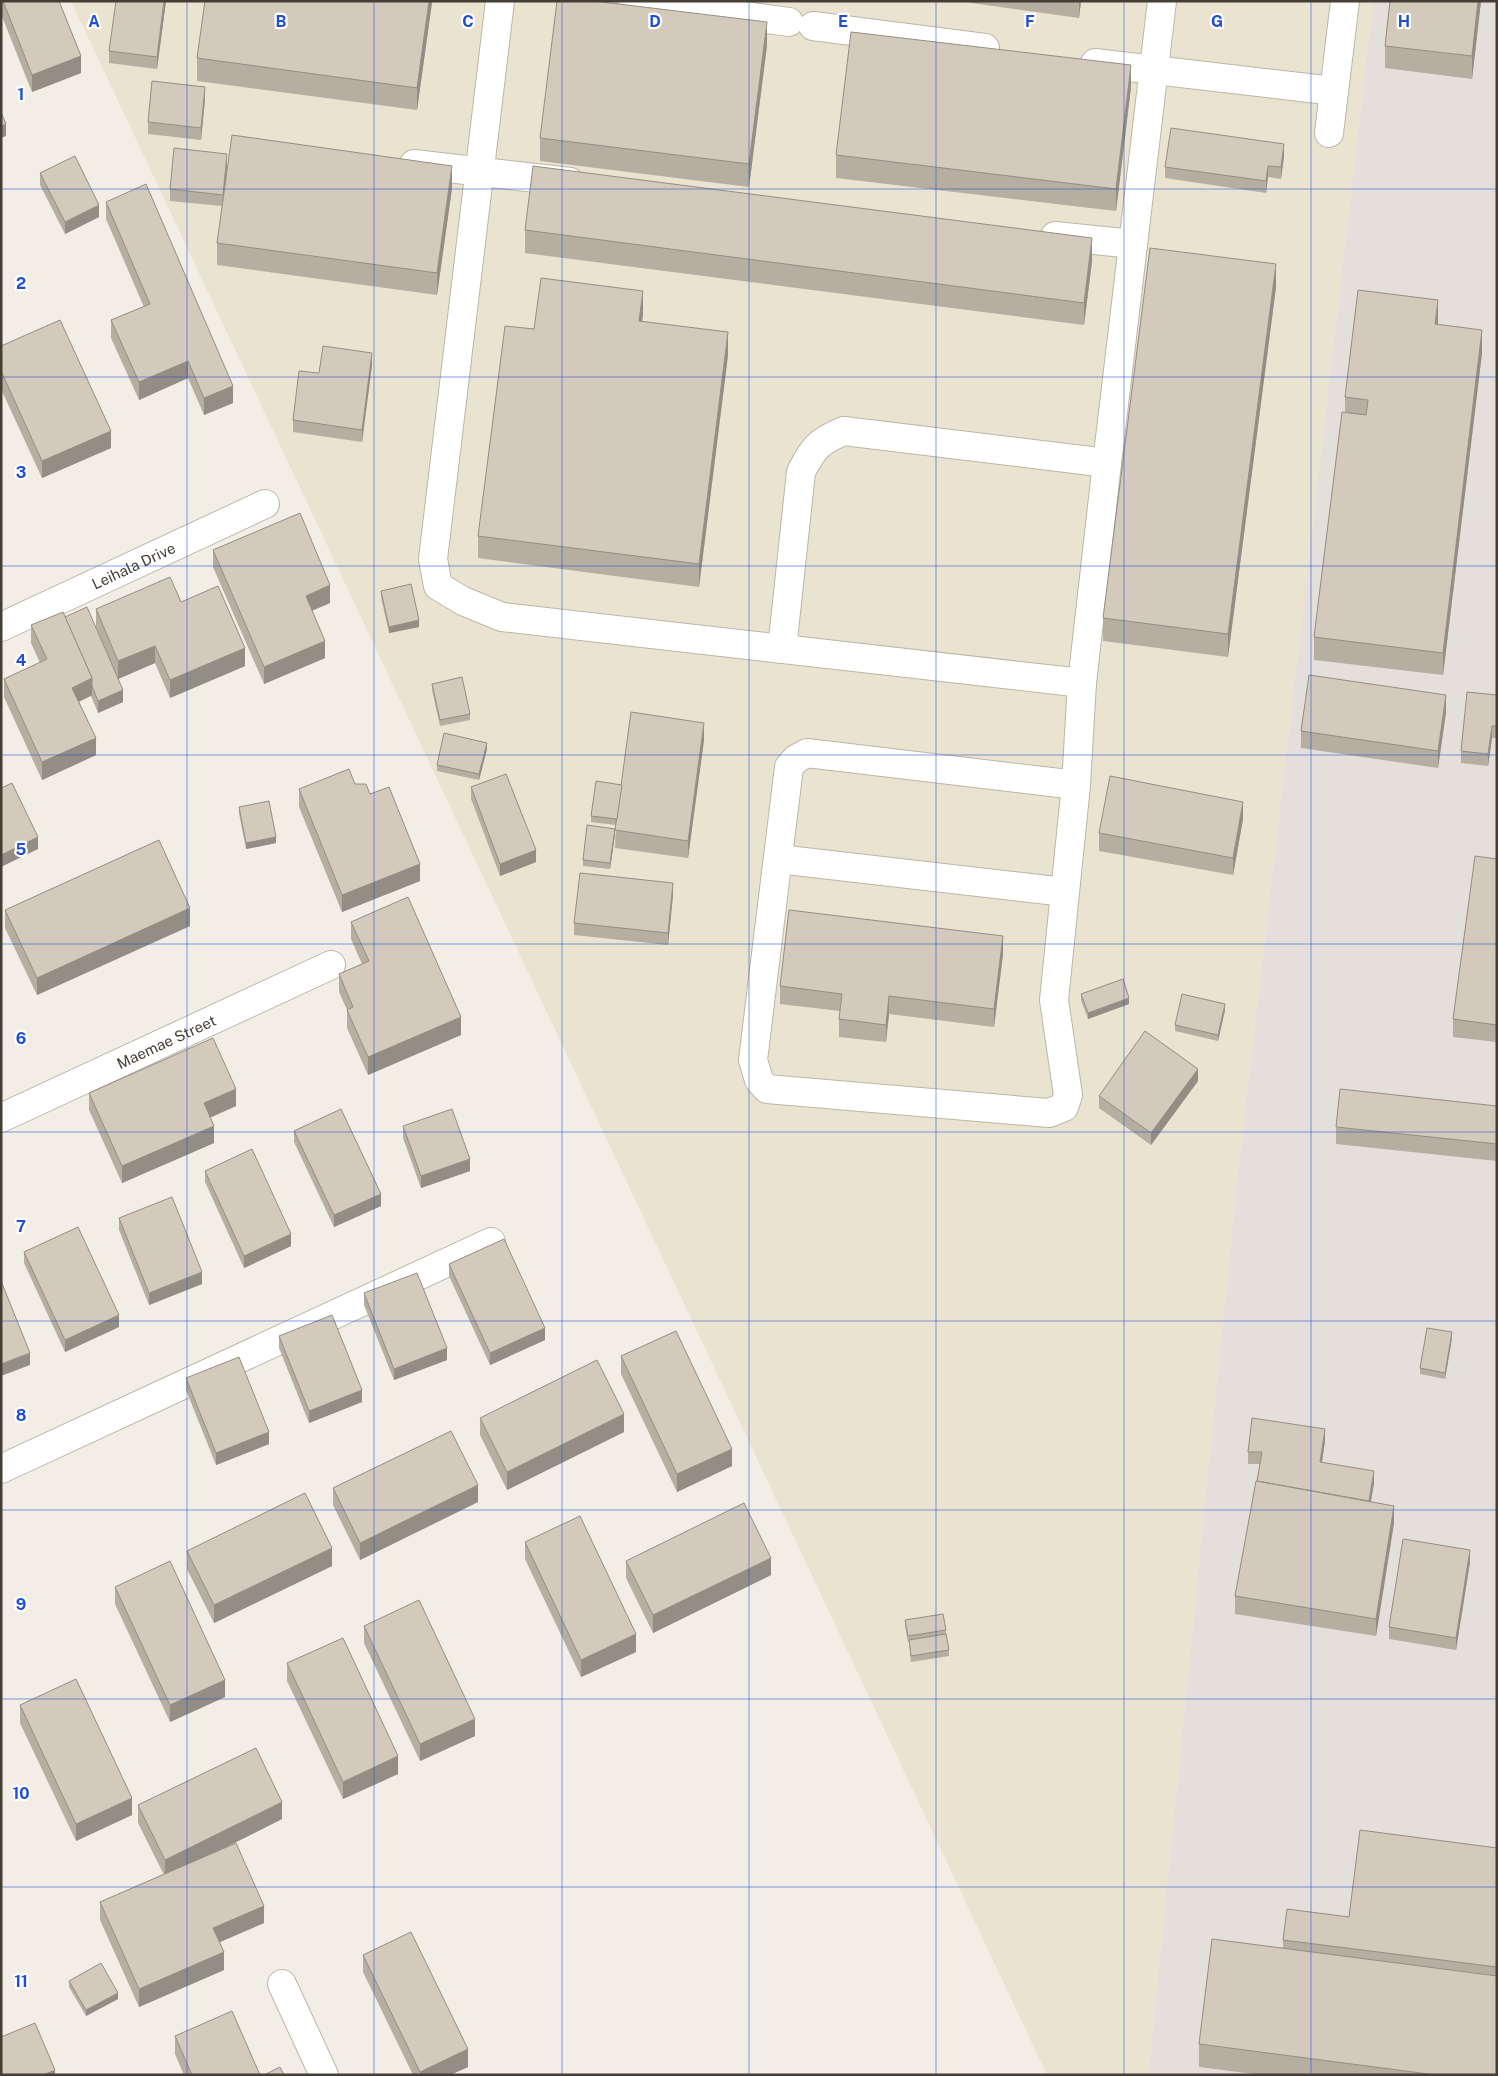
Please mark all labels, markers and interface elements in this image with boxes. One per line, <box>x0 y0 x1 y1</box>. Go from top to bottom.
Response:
text: A <box>88 12 100 31</box>
text: B <box>276 12 287 31</box>
text: C <box>462 12 474 31</box>
text: D <box>649 12 661 31</box>
text: E <box>838 12 848 31</box>
text: F <box>1025 12 1035 31</box>
text: G <box>1211 12 1223 31</box>
text: H <box>1398 12 1410 31</box>
text: 1 <box>18 85 24 104</box>
text: 2 <box>16 274 26 293</box>
text: 3 <box>16 463 26 482</box>
street label: Leihala Drive <box>89 539 178 592</box>
text: 4 <box>16 651 27 670</box>
text: 5 <box>16 840 27 859</box>
street label: Maemae Street <box>114 1011 218 1072</box>
text: 6 <box>16 1029 26 1048</box>
text: 7 <box>16 1217 26 1236</box>
text: 8 <box>16 1406 27 1425</box>
text: 9 <box>16 1595 26 1614</box>
text: 10 <box>12 1784 30 1803</box>
text: 11 <box>14 1972 28 1991</box>

